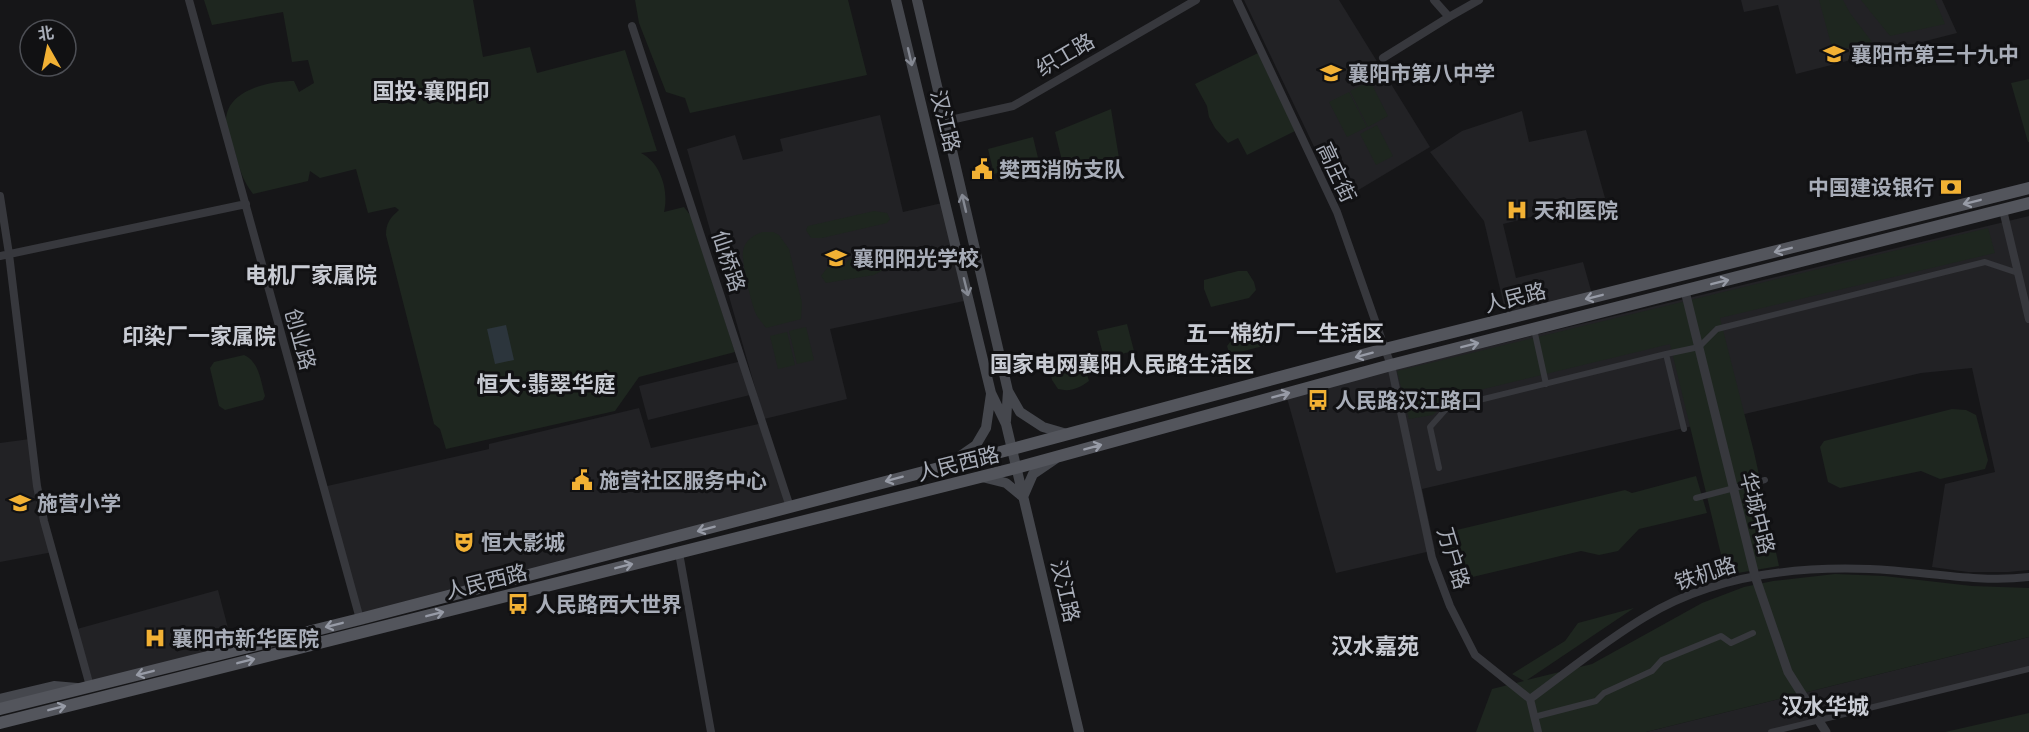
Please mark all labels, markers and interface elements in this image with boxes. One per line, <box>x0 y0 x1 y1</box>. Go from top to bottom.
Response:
north arrow <box>18 18 78 78</box>
text: 北 <box>36 22 55 44</box>
street label: 织工路 <box>1031 27 1099 81</box>
place label: 襄阳市第三十九中 <box>1851 41 2019 67</box>
school or university icon: 襄阳市第三十九中 <box>1822 42 1846 66</box>
one-way arrow <box>904 47 916 66</box>
place label: 襄阳市第八中学 <box>1348 60 1495 86</box>
school or university icon: 襄阳市第八中学 <box>1319 61 1343 85</box>
district label: 国投·襄阳印 <box>372 77 490 104</box>
street label: 汉江路 <box>926 87 966 155</box>
street label: 高庄街 <box>1312 138 1362 206</box>
place label: 樊西消防支队 <box>999 156 1125 182</box>
public building icon: 樊西消防支队 <box>970 157 994 181</box>
place label: 中国建设银行 <box>1808 174 1934 200</box>
bank icon: 中国建设银行 <box>1939 175 1963 199</box>
one-way arrow <box>958 194 970 213</box>
place label: 天和医院 <box>1534 197 1618 223</box>
one-way arrow <box>1963 197 1982 209</box>
hospital icon: 天和医院 <box>1505 198 1529 222</box>
street label: 仙桥路 <box>707 227 751 295</box>
one-way arrow <box>1774 244 1793 256</box>
place label: 襄阳阳光学校 <box>853 245 979 271</box>
school or university icon: 襄阳阳光学校 <box>824 246 848 270</box>
district label: 电机厂家属院 <box>245 261 377 288</box>
one-way arrow <box>1710 275 1729 287</box>
one-way arrow <box>960 277 972 296</box>
street label: 人民路 <box>1481 277 1549 317</box>
one-way arrow <box>1585 292 1604 303</box>
street label: 创业路 <box>280 305 322 373</box>
district label: 五一棉纺厂一生活区 <box>1186 319 1384 346</box>
district label: 印染厂一家属院 <box>122 322 276 349</box>
one-way arrow <box>1460 339 1479 351</box>
one-way arrow <box>1355 349 1374 361</box>
district label: 国家电网襄阳人民路生活区 <box>990 350 1254 377</box>
district label: 恒大·翡翠华庭 <box>476 370 616 397</box>
place label: 人民路汉江路口 <box>1335 387 1482 413</box>
bus stop icon: 人民路汉江路口 <box>1306 388 1330 412</box>
one-way arrow <box>1271 389 1290 401</box>
street label: 人民西路 <box>914 440 1002 486</box>
one-way arrow <box>1083 441 1102 452</box>
place label: 施营社区服务中心 <box>599 467 767 493</box>
public building icon: 施营社区服务中心 <box>570 468 594 492</box>
street label: 华城中路 <box>1735 469 1781 557</box>
one-way arrow <box>885 474 904 485</box>
place label: 施营小学 <box>37 490 121 516</box>
school or university icon: 施营小学 <box>8 491 32 515</box>
one-way arrow <box>697 523 716 535</box>
street label: 万户路 <box>1432 524 1476 592</box>
place label: 恒大影城 <box>481 529 565 555</box>
theatre icon: 恒大影城 <box>452 530 476 554</box>
street label: 铁机路 <box>1671 551 1739 595</box>
street label: 汉江路 <box>1046 557 1086 625</box>
street label: 人民西路 <box>442 558 530 604</box>
one-way arrow <box>614 560 633 572</box>
place label: 人民路西大世界 <box>535 591 682 617</box>
bus stop icon: 人民路西大世界 <box>506 592 530 616</box>
one-way arrow <box>425 607 444 619</box>
one-way arrow <box>325 620 344 632</box>
place label: 襄阳市新华医院 <box>172 625 319 651</box>
hospital icon: 襄阳市新华医院 <box>143 626 167 650</box>
district label: 汉水嘉苑 <box>1331 632 1419 659</box>
one-way arrow <box>236 655 255 667</box>
one-way arrow <box>136 667 155 679</box>
district label: 汉水华城 <box>1781 692 1869 719</box>
one-way arrow <box>47 702 66 714</box>

